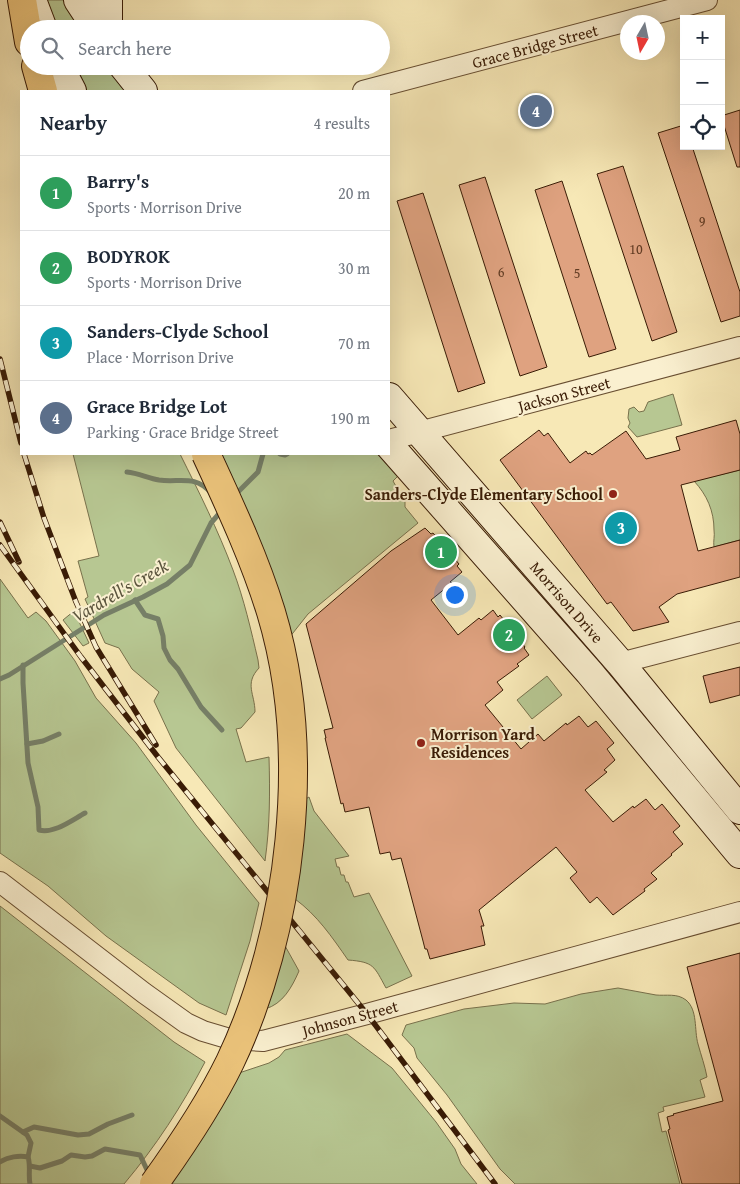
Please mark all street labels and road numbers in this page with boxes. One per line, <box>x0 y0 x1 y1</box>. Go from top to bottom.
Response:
street label: Grace Bridge Street <box>469 18 601 74</box>
street label: Jackson Street <box>513 370 613 418</box>
street label: Morrison Drive <box>525 556 609 648</box>
street label: Johnson Street <box>297 994 401 1043</box>

